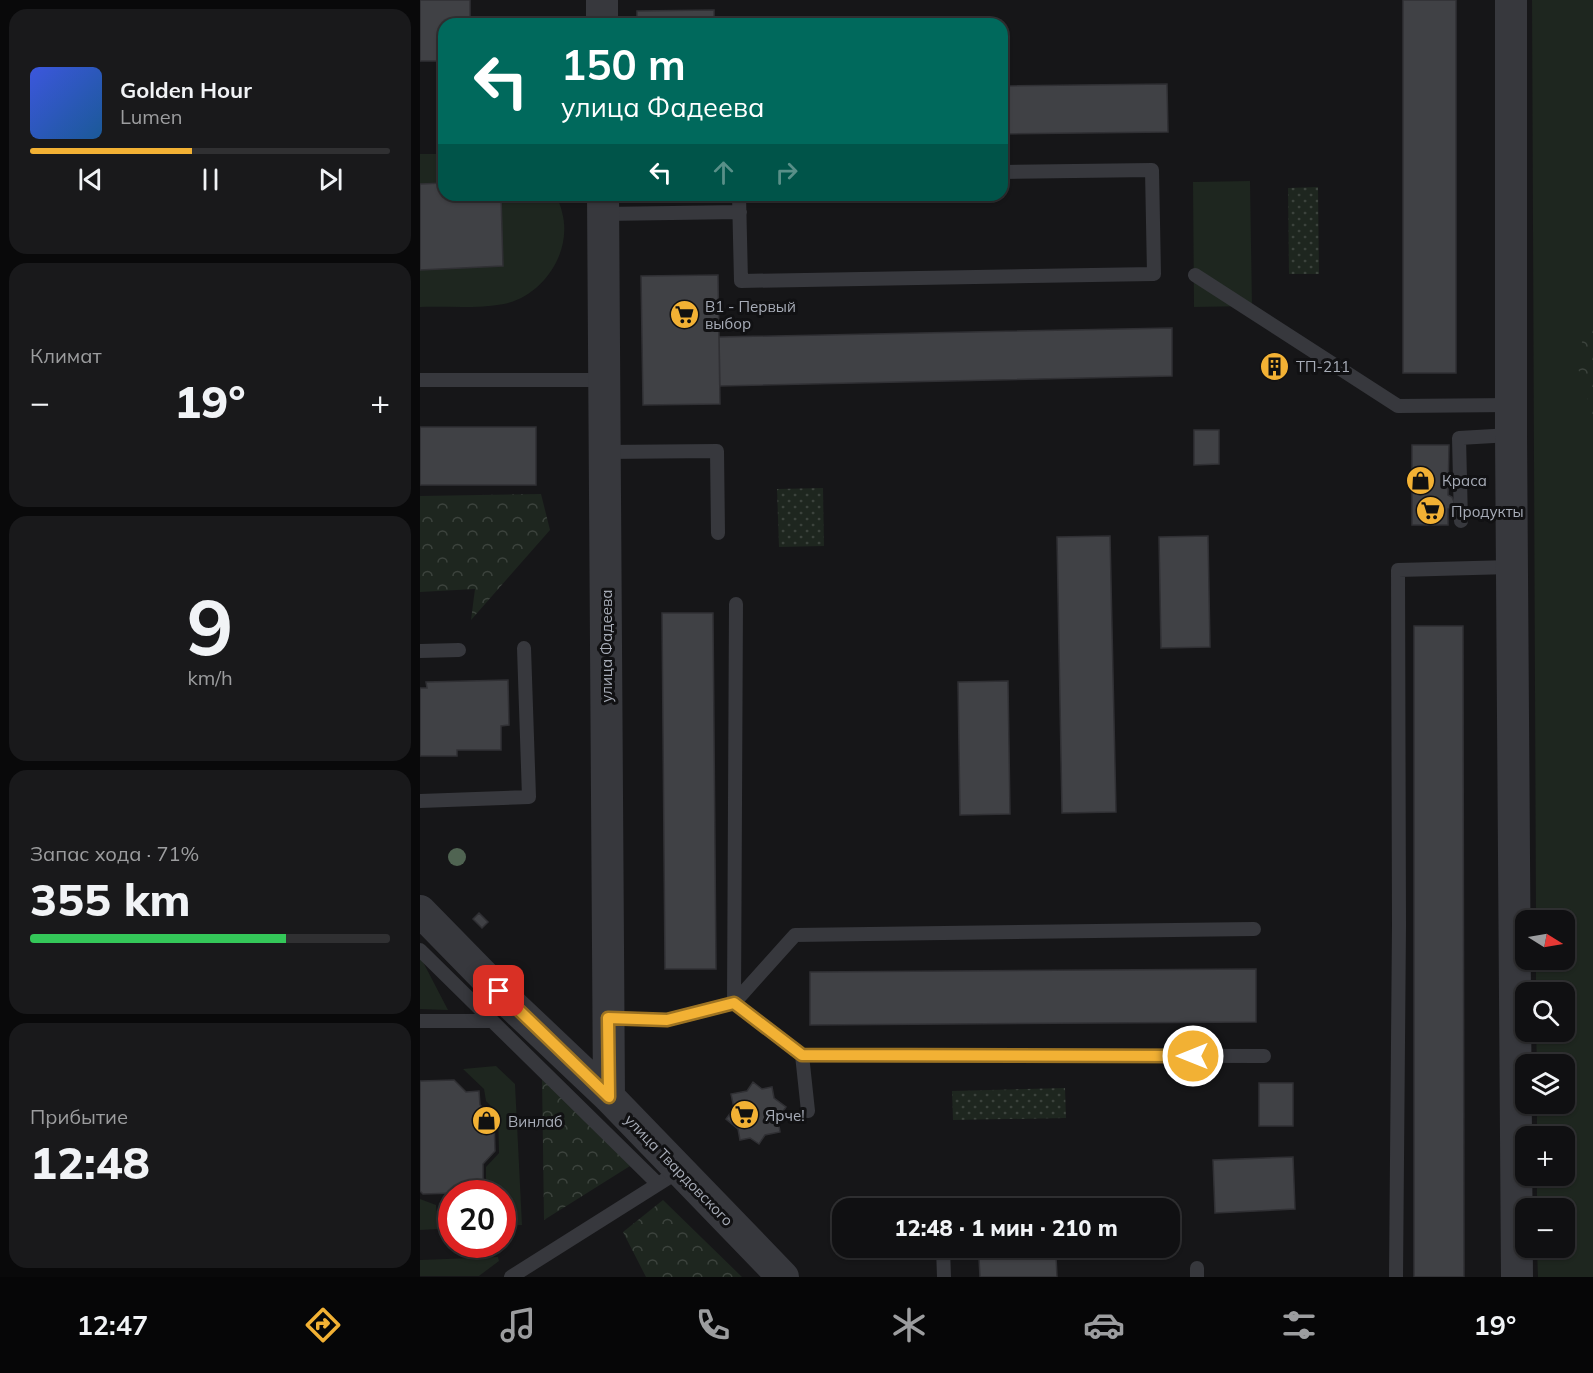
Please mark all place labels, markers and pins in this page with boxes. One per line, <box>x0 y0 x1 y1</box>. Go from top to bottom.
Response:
place label: В1 - Первый выбор <box>705 297 796 333</box>
supermarket icon: В1 - Первый выбор <box>668 299 700 331</box>
building icon: ТП-211 <box>1259 350 1291 382</box>
place label: ТП-211 <box>1296 357 1350 376</box>
shop icon: Краса <box>1405 464 1437 496</box>
place label: Краса <box>1442 471 1487 490</box>
supermarket icon: Продукты <box>1414 495 1446 527</box>
place label: Продукты <box>1451 502 1524 521</box>
pin <box>473 965 524 1016</box>
supermarket icon: Ярче! <box>728 1099 760 1131</box>
shop icon: Винлаб <box>471 1105 503 1137</box>
place label: Ярче! <box>765 1106 805 1125</box>
place label: Винлаб <box>508 1112 563 1131</box>

